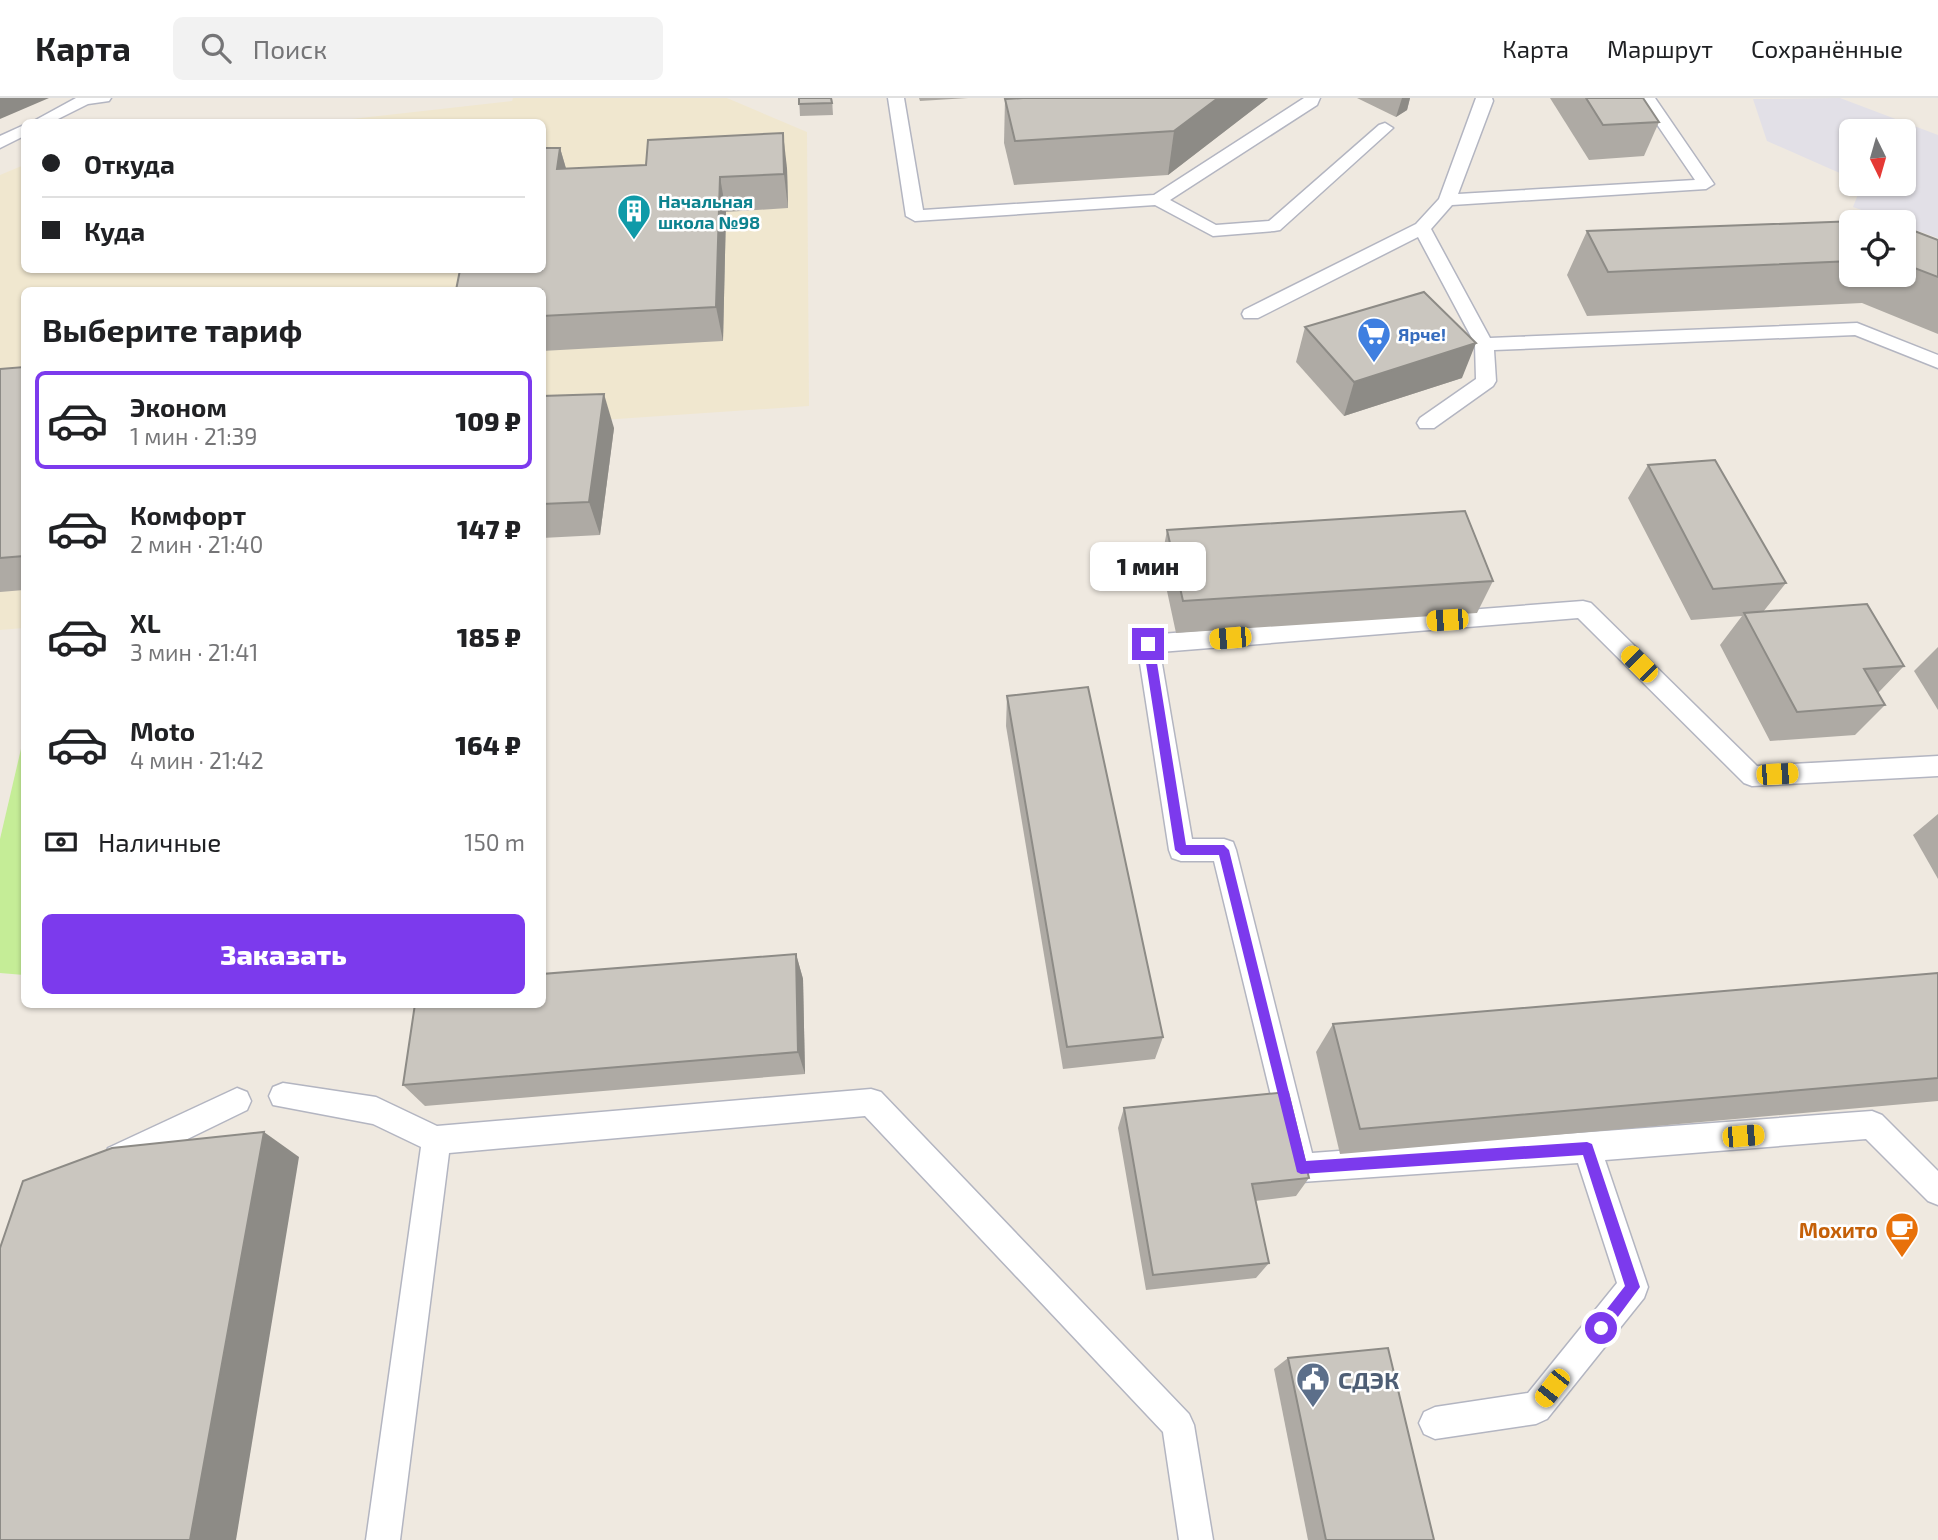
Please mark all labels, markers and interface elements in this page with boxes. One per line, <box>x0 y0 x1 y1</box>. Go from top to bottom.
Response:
search box <box>173 17 663 80</box>
text: Карта <box>35 28 131 68</box>
icon: search <box>197 29 235 67</box>
text: Поиск <box>253 33 327 64</box>
text: Карта <box>1502 34 1569 63</box>
text: Маршрут <box>1607 34 1713 63</box>
text: Сохранённые <box>1751 34 1903 63</box>
north arrow <box>1839 119 1916 196</box>
map controls <box>1839 119 1916 287</box>
text: Откуда <box>84 148 175 179</box>
place label: Начальная школа №98 <box>658 190 760 233</box>
building icon: Начальная школа №98 <box>615 192 653 241</box>
button: locate <box>1839 210 1916 287</box>
text: Куда <box>84 215 145 246</box>
text: Выберите тариф <box>42 310 302 348</box>
supermarket icon: Ярче! <box>1355 315 1393 364</box>
place label: Ярче! <box>1398 323 1446 345</box>
icon: car <box>46 389 109 452</box>
text: Эконом <box>130 391 227 422</box>
text: 109 ₽ <box>455 405 521 436</box>
text: 1 мин · 21:39 <box>130 422 258 450</box>
icon: car <box>46 497 109 560</box>
text: Комфорт <box>130 499 246 530</box>
text: 147 ₽ <box>457 513 521 544</box>
text: 2 мин · 21:40 <box>130 530 263 558</box>
callout: 1 мин <box>1090 542 1206 592</box>
text: 1 мин <box>1117 552 1179 580</box>
icon: car <box>46 605 109 668</box>
text: XL <box>130 607 161 638</box>
car <box>1426 608 1469 632</box>
text: 185 ₽ <box>457 621 521 652</box>
car <box>1209 626 1252 650</box>
route end <box>1132 628 1164 660</box>
text: 3 мин · 21:41 <box>130 638 259 666</box>
car <box>1617 642 1662 686</box>
icon: car <box>46 713 109 776</box>
text: Moto <box>130 715 195 746</box>
text: 164 ₽ <box>455 729 521 760</box>
text: 4 мин · 21:42 <box>130 746 264 774</box>
car <box>1756 762 1799 786</box>
icon: cash <box>42 823 80 861</box>
text: Наличные <box>98 826 221 857</box>
text: 150 m <box>464 828 525 856</box>
button: Заказать <box>42 914 525 994</box>
car <box>1722 1124 1765 1148</box>
cafe icon: Мохито <box>1883 1210 1921 1259</box>
place label: Мохито <box>1799 1217 1878 1242</box>
route start <box>1585 1312 1617 1344</box>
public building icon: СДЭК <box>1294 1360 1332 1409</box>
place label: СДЭК <box>1338 1365 1399 1394</box>
car <box>1531 1365 1574 1411</box>

